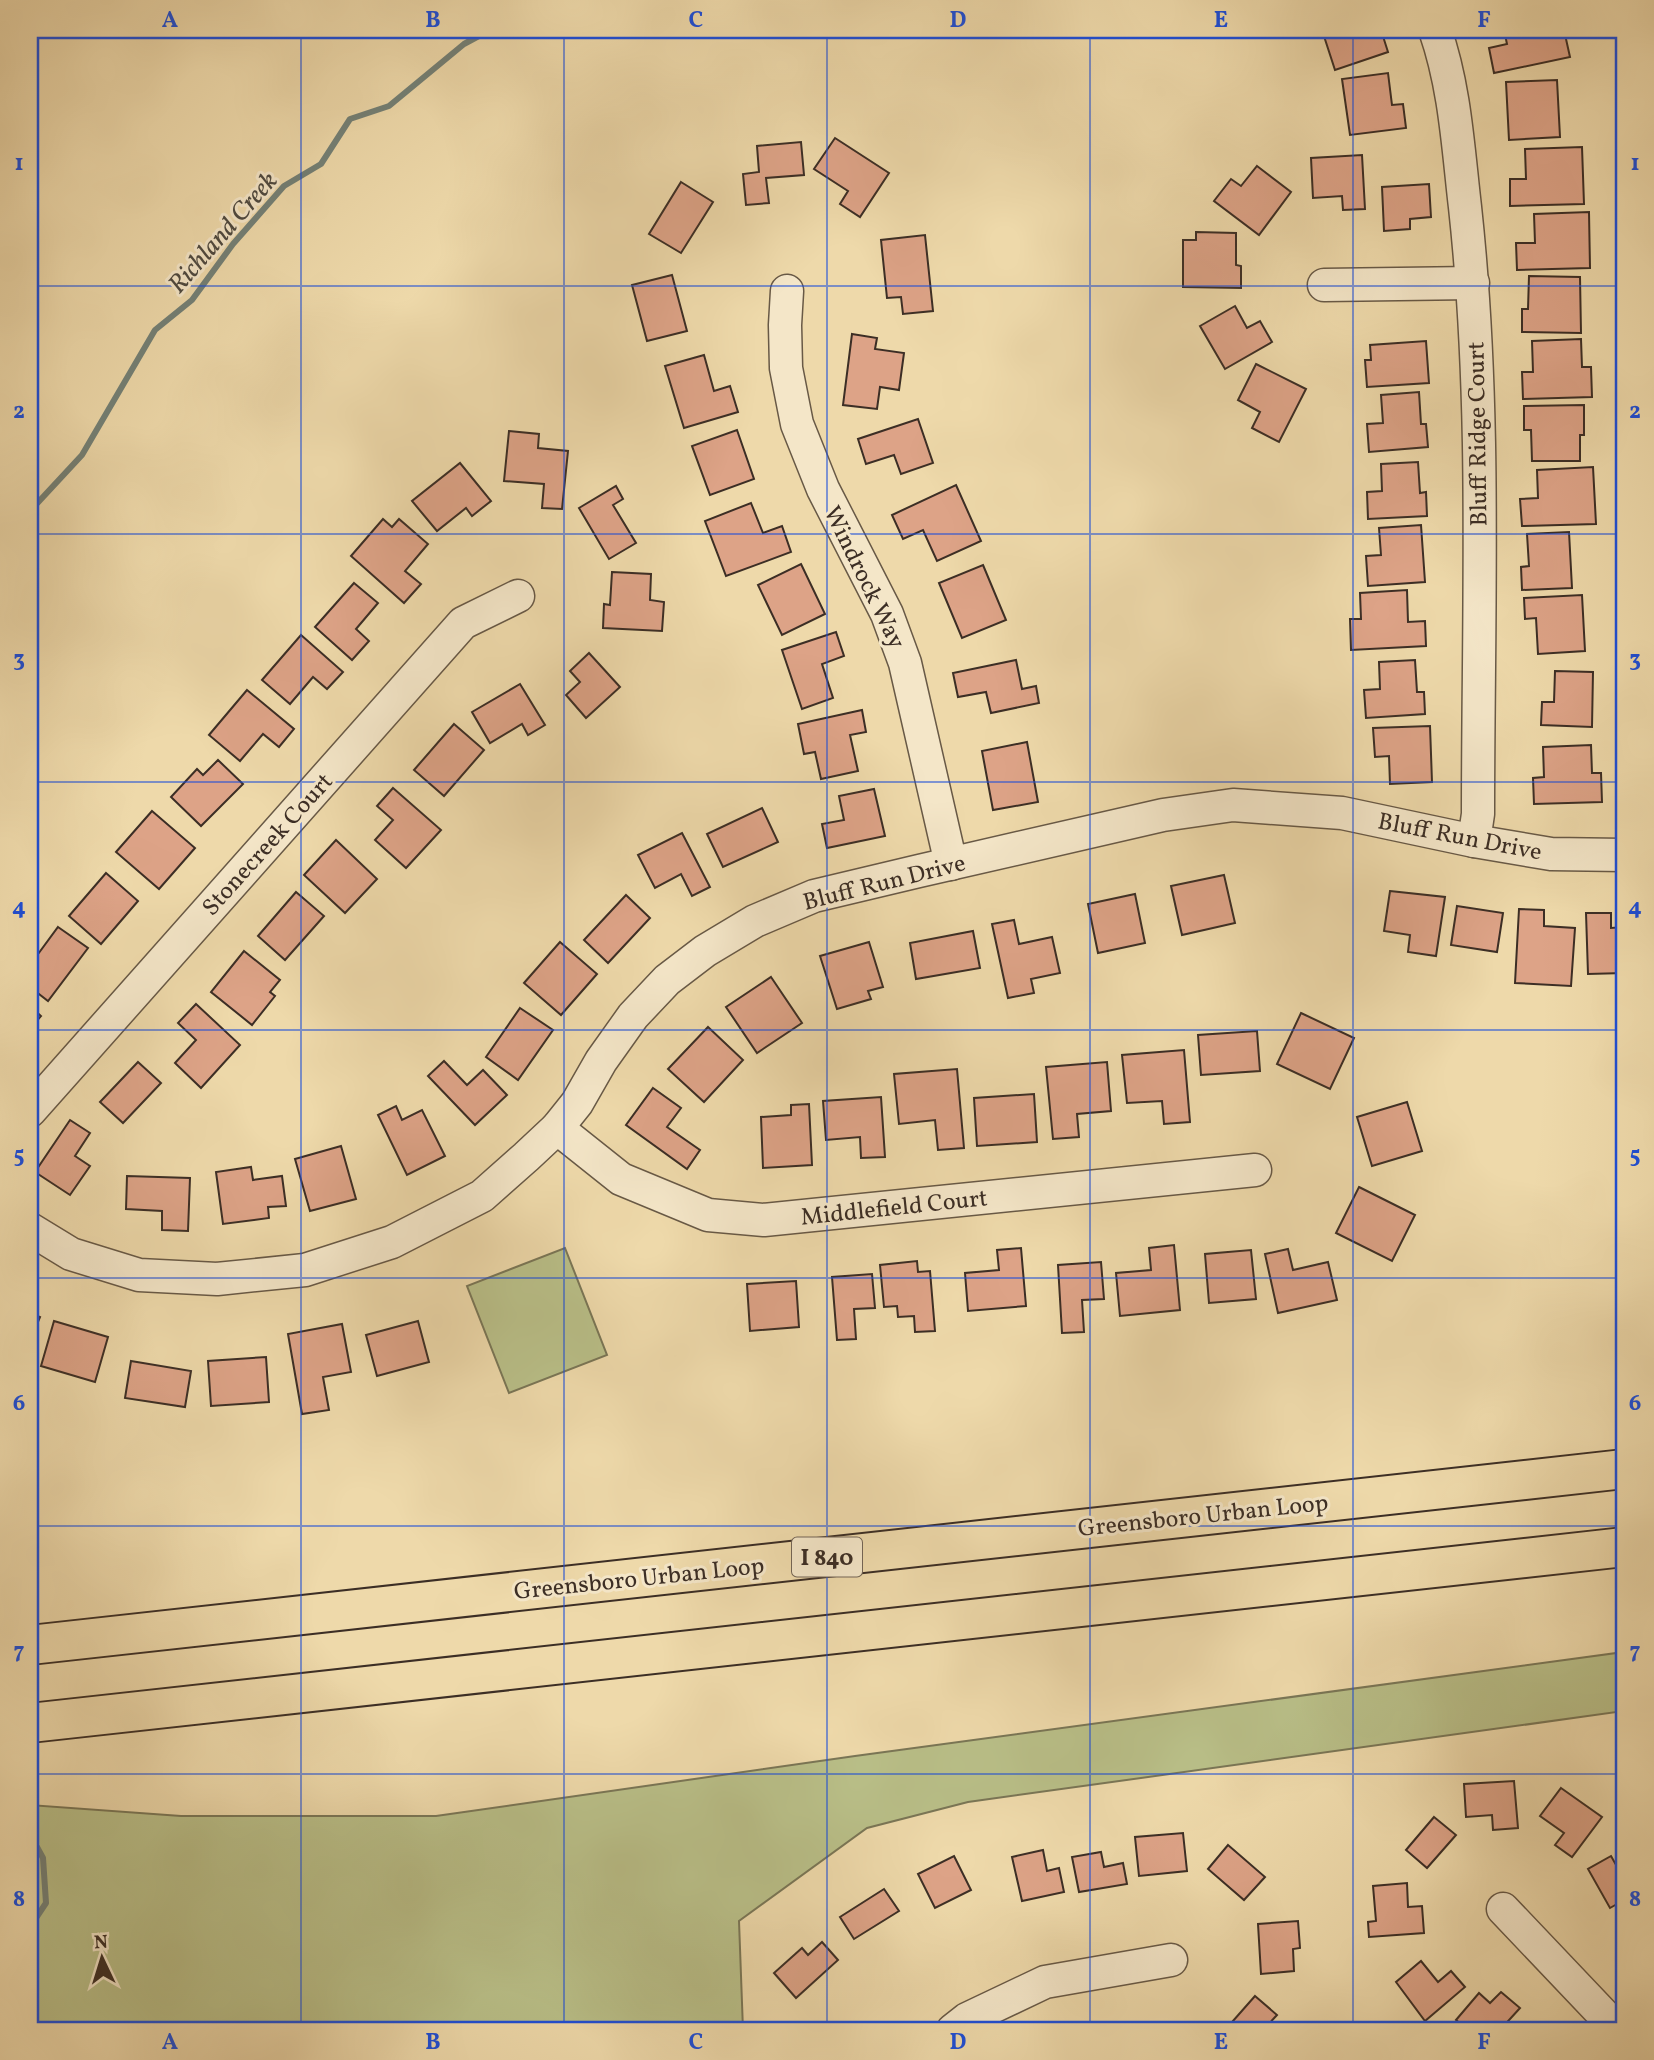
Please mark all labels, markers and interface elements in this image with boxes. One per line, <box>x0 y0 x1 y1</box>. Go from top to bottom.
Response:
text: A <box>162 5 178 37</box>
text: B <box>425 5 441 37</box>
text: C <box>689 5 703 37</box>
text: D <box>950 5 967 37</box>
text: E <box>1214 5 1228 37</box>
text: F <box>1477 5 1491 37</box>
text: 1 <box>14 148 24 180</box>
text: 1 <box>1630 148 1640 180</box>
water label: Richland Creek <box>160 165 287 302</box>
street label: Bluff Ridge Court <box>1460 341 1498 527</box>
text: 2 <box>13 396 25 428</box>
text: 2 <box>1629 396 1641 428</box>
street label: Windrock Way <box>814 501 912 655</box>
text: 3 <box>13 644 25 676</box>
text: 3 <box>1629 644 1641 676</box>
street label: Stonecreek Court <box>195 766 342 924</box>
street label: Bluff Run Drive <box>1375 805 1545 871</box>
street label: Bluff Run Drive <box>800 847 969 921</box>
text: 4 <box>12 892 26 924</box>
text: 4 <box>1628 892 1642 924</box>
text: 5 <box>13 1140 25 1172</box>
text: 5 <box>1629 1140 1641 1172</box>
street label: Middlefield Court <box>799 1182 989 1236</box>
text: 6 <box>13 1388 25 1420</box>
text: 6 <box>1629 1388 1641 1420</box>
street label: Greensboro Urban Loop <box>1076 1487 1330 1547</box>
road number: I 840 <box>792 1538 862 1576</box>
street label: Greensboro Urban Loop <box>512 1550 766 1610</box>
text: 7 <box>14 1636 25 1668</box>
text: 7 <box>1630 1636 1641 1668</box>
text: 8 <box>13 1884 25 1916</box>
text: 8 <box>1629 1884 1641 1916</box>
north arrow <box>66 1924 136 1994</box>
text: N <box>93 1930 109 1956</box>
text: A <box>162 2027 178 2059</box>
text: B <box>425 2027 441 2059</box>
text: C <box>689 2027 703 2059</box>
text: D <box>950 2027 967 2059</box>
text: E <box>1214 2027 1228 2059</box>
text: F <box>1477 2027 1491 2059</box>

